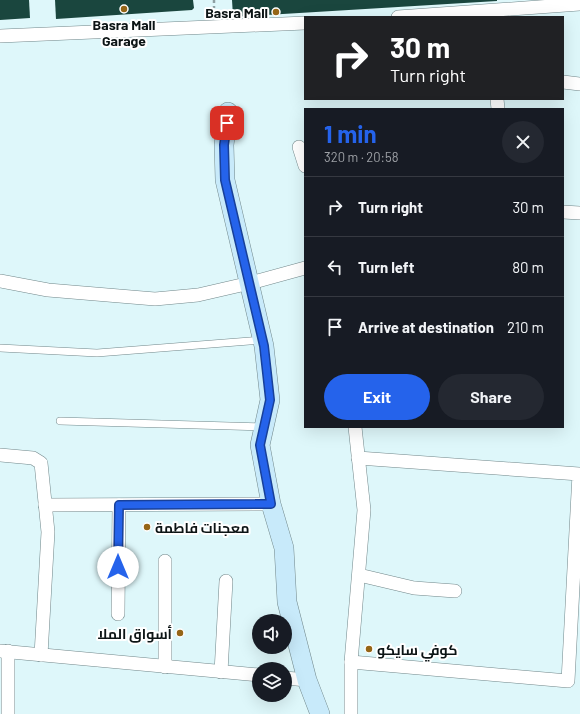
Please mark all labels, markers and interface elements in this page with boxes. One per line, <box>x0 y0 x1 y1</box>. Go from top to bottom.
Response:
marker: Basra Mall Garage <box>119 4 129 14</box>
place label: Basra Mall <box>205 4 268 21</box>
marker: Basra Mall <box>271 7 281 17</box>
place label: Basra Mall Garage <box>93 16 155 49</box>
text: 30 m <box>390 30 450 64</box>
icon: right <box>324 32 376 84</box>
text: Turn right <box>390 64 466 86</box>
pin <box>210 106 244 140</box>
icon: arrive <box>216 112 238 134</box>
text: 1 min <box>324 119 377 148</box>
button: close <box>502 121 544 163</box>
text: 320 m · 20:58 <box>324 149 398 165</box>
icon: right <box>324 196 346 218</box>
text: Turn right <box>358 198 423 216</box>
text: 30 m <box>512 198 544 216</box>
icon: left <box>324 256 346 278</box>
text: Turn left <box>358 258 414 276</box>
text: 80 m <box>512 258 544 276</box>
icon: arrive <box>324 316 346 338</box>
text: Arrive at destination <box>358 318 494 336</box>
text: 210 m <box>507 318 544 336</box>
button: Exit <box>324 374 430 420</box>
button: Share <box>438 374 544 420</box>
place label: معجنات فاطمة <box>155 519 249 536</box>
marker: معجنات فاطمة <box>142 522 152 532</box>
position arrow <box>97 546 139 588</box>
map controls <box>252 614 292 702</box>
button: sound <box>252 614 292 654</box>
place label: أسواق الملا <box>98 625 172 643</box>
marker: أسواق الملا <box>175 628 185 638</box>
place label: كوفي سايكو <box>377 641 457 662</box>
marker: كوفي سايكو <box>364 644 374 654</box>
button: layers <box>252 662 292 702</box>

